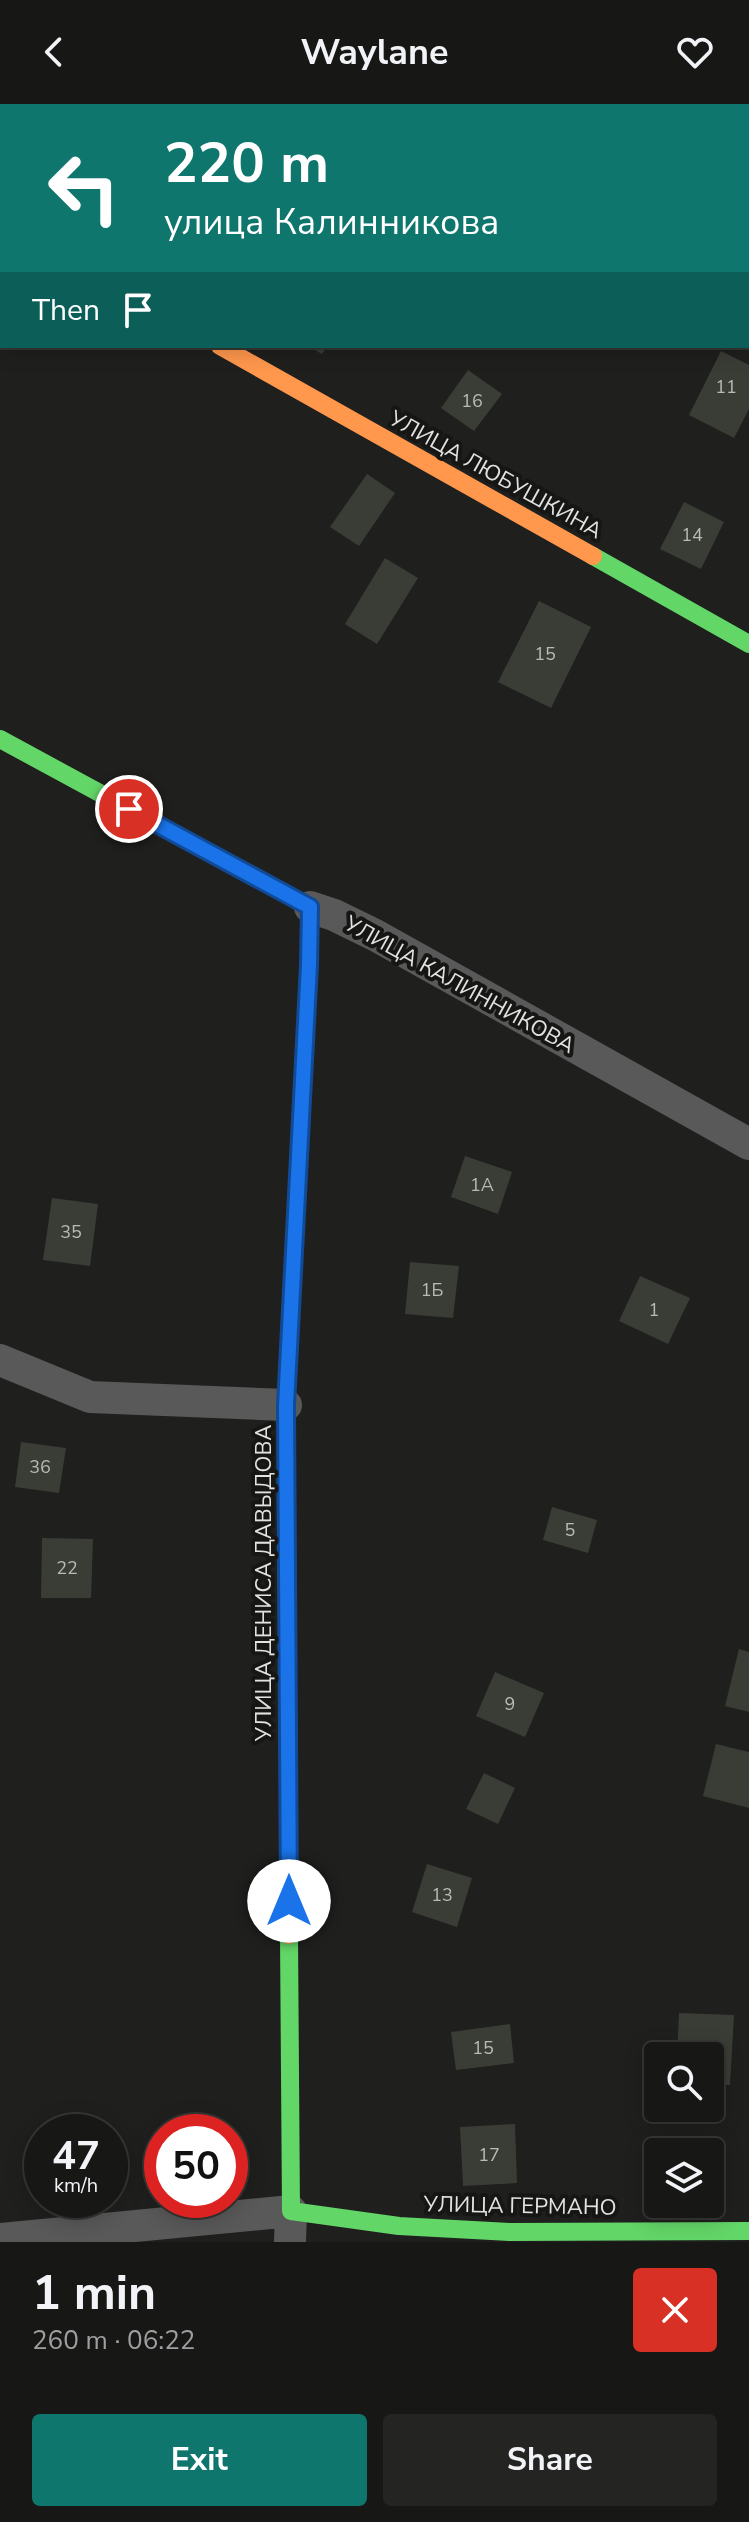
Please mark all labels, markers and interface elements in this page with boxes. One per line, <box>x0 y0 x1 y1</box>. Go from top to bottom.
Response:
text: Waylane <box>300 28 449 77</box>
icon: back <box>32 30 76 74</box>
icon: heart <box>673 30 717 74</box>
text: 220 m <box>164 125 329 202</box>
icon: left <box>32 136 136 240</box>
text: улица Калинникова <box>164 198 500 247</box>
icon: arrive <box>116 288 160 332</box>
text: Then <box>32 290 100 331</box>
house number: 11 <box>715 375 737 399</box>
house number: 16 <box>461 389 483 413</box>
street label: УЛИЦА ЛЮБУШКИНА <box>383 403 607 546</box>
house number: 14 <box>681 523 703 547</box>
house number: 15 <box>534 642 556 666</box>
pin <box>95 775 163 843</box>
icon: arrive <box>107 787 151 831</box>
street label: УЛИЦА КАЛИННИКОВА <box>338 908 580 1061</box>
house number: 1А <box>470 1173 494 1197</box>
house number: 35 <box>60 1220 82 1244</box>
house number: 1Б <box>421 1278 443 1302</box>
house number: 1 <box>649 1298 659 1322</box>
street label: УЛИЦА ДЕНИСА ДАВЫДОВА <box>249 1425 279 1742</box>
house number: 36 <box>29 1455 51 1479</box>
house number: 5 <box>565 1518 575 1542</box>
house number: 22 <box>56 1556 78 1580</box>
house number: 9 <box>505 1692 515 1716</box>
position arrow <box>247 1859 331 1943</box>
house number: 13 <box>431 1883 453 1907</box>
house number: 15 <box>472 2036 494 2060</box>
map controls <box>644 2042 724 2218</box>
button: search <box>644 2042 724 2122</box>
speed limit sign: 50 <box>144 2114 248 2218</box>
text: 47 <box>52 2129 100 2183</box>
button: layers <box>644 2138 724 2218</box>
house number: 17 <box>478 2143 500 2167</box>
text: km/h <box>54 2172 98 2199</box>
street label: УЛИЦА ГЕРМАНО <box>422 2189 617 2223</box>
text: 1 min <box>32 2260 156 2326</box>
button: close <box>633 2268 717 2352</box>
text: 260 m · 06:22 <box>32 2323 195 2358</box>
button: Exit <box>32 2414 367 2506</box>
button: Share <box>383 2414 717 2506</box>

